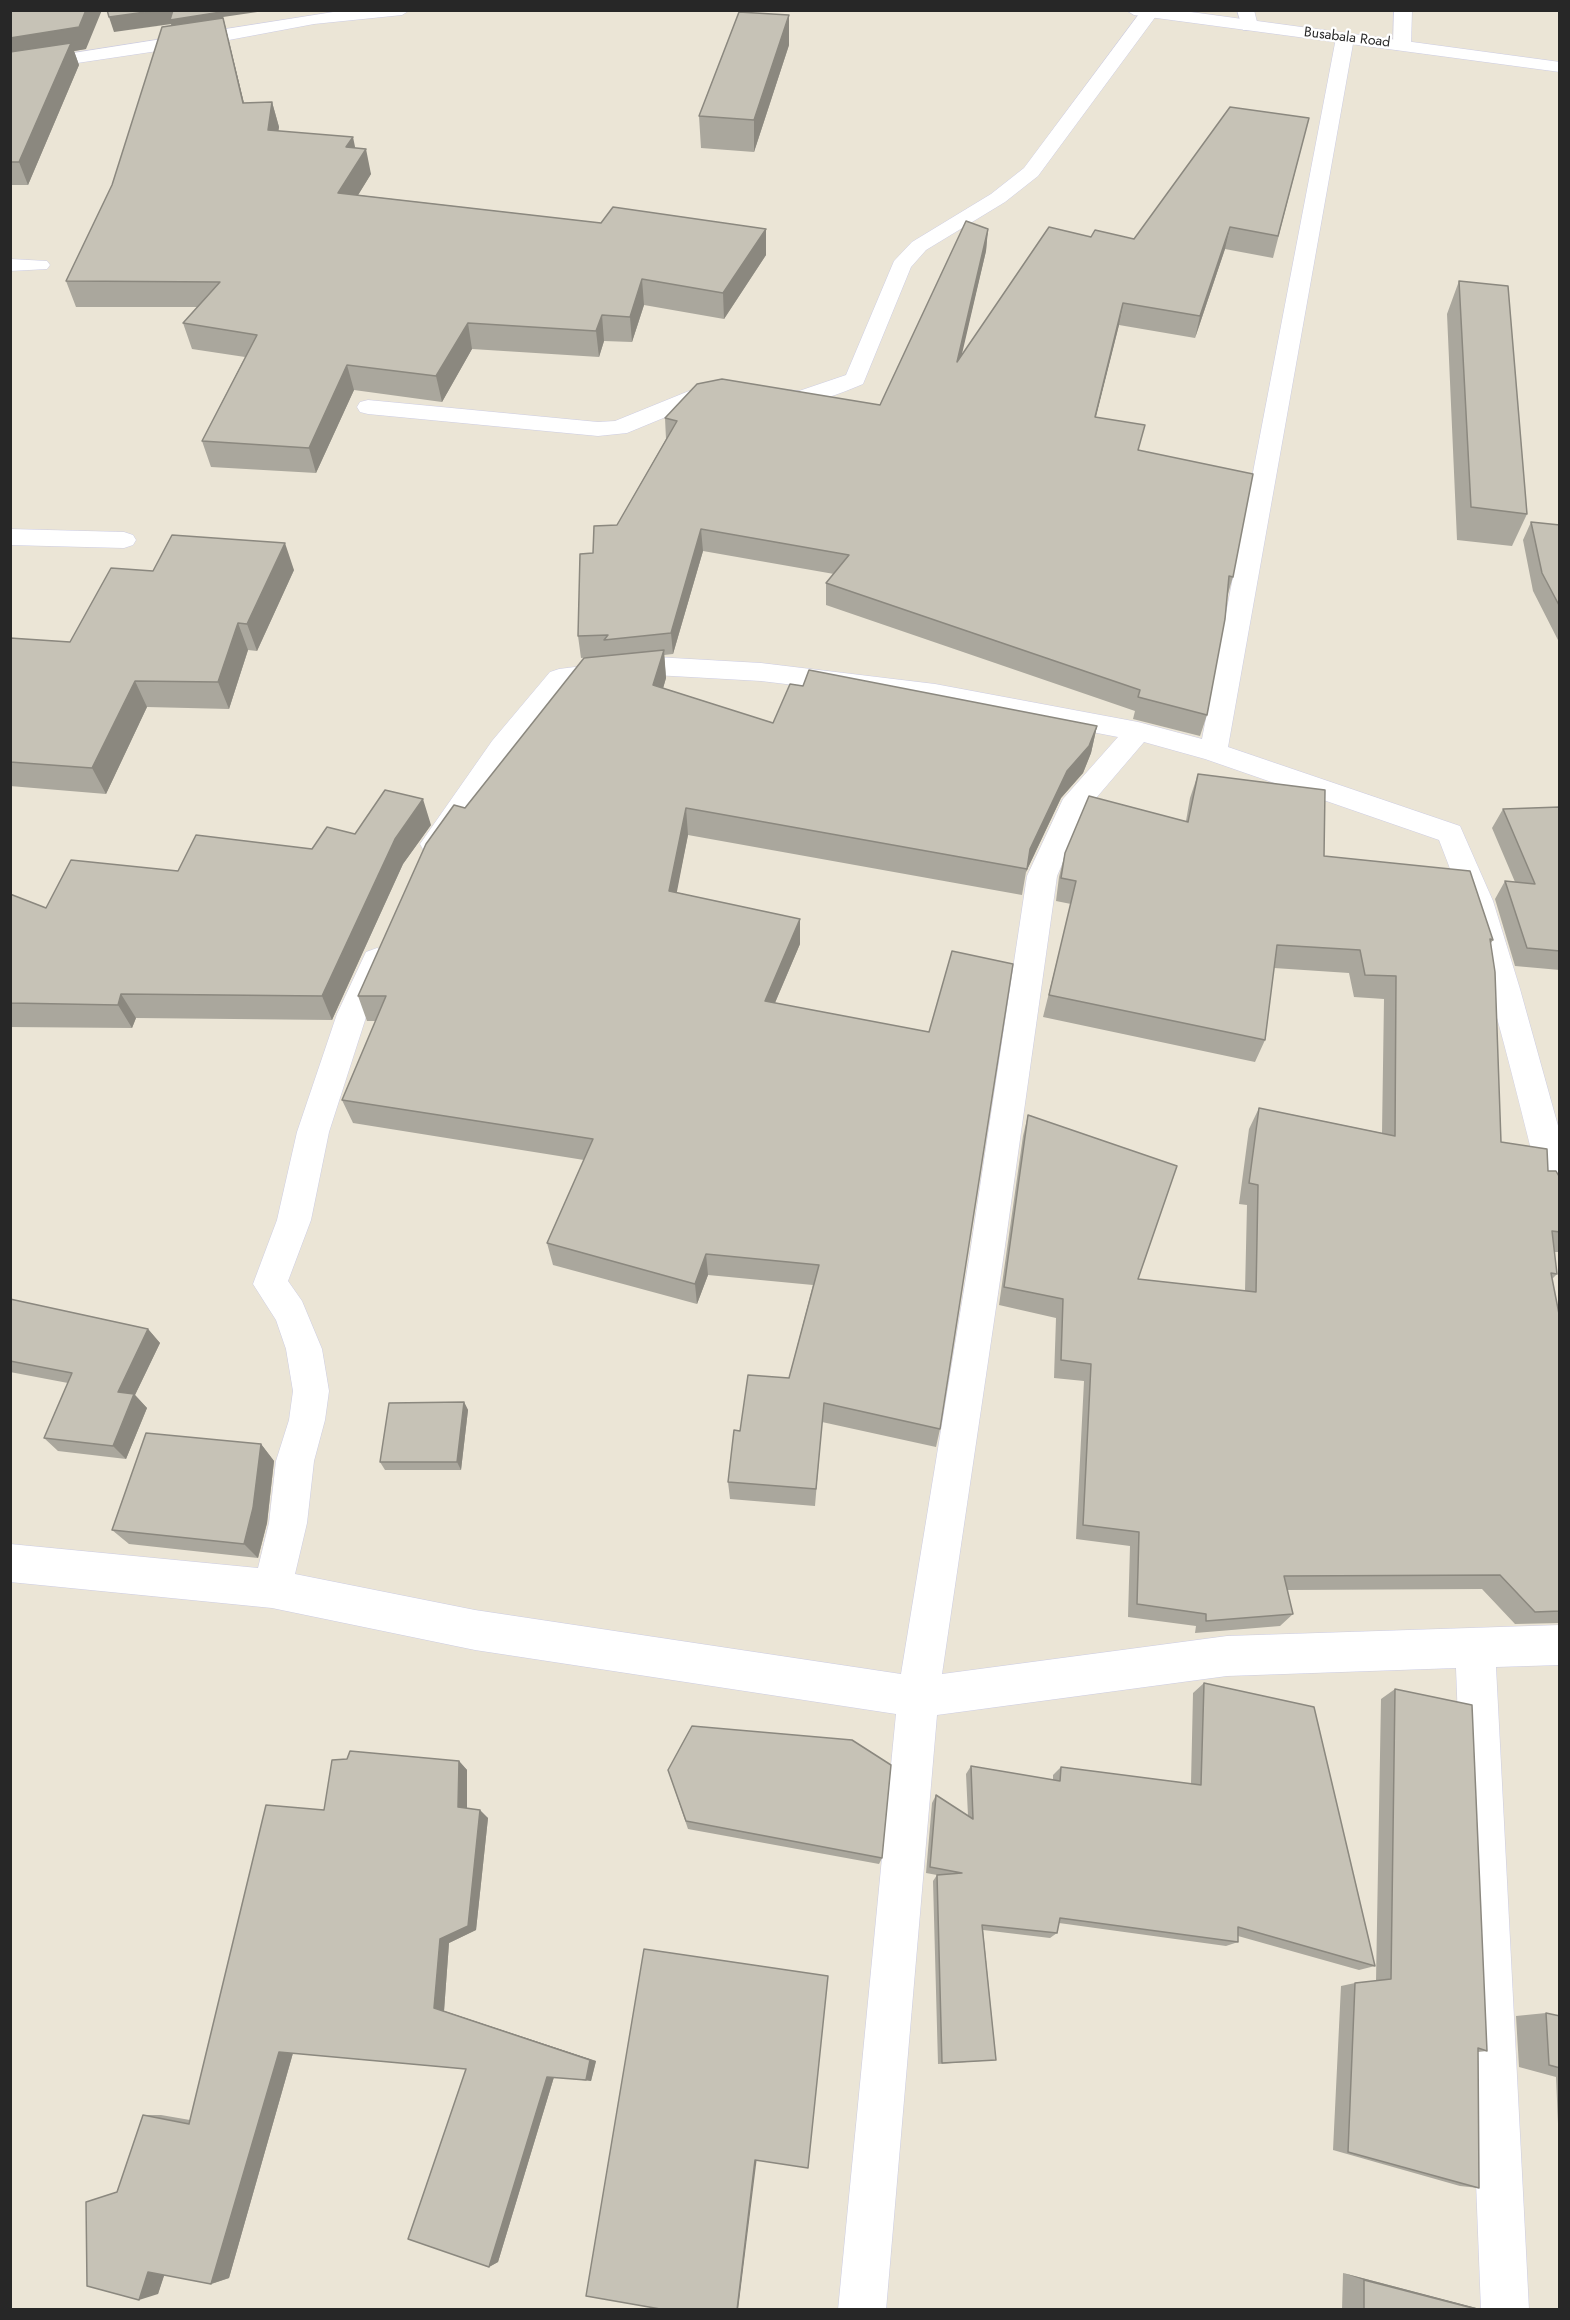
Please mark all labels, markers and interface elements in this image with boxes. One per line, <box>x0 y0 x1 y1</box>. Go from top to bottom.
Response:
street label: Busabala Road <box>1303 24 1391 52</box>

